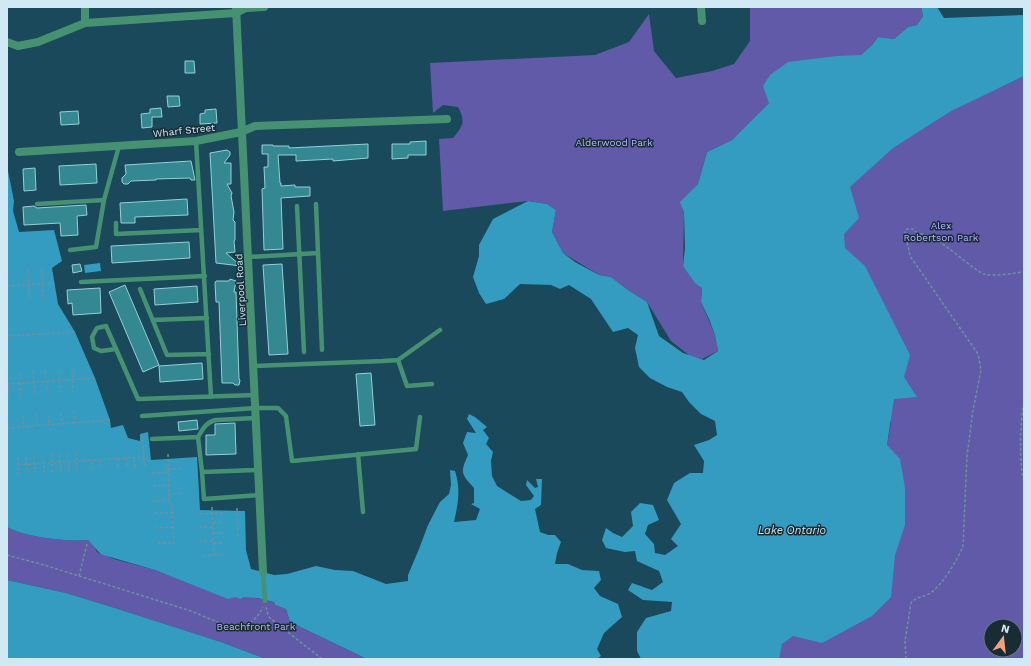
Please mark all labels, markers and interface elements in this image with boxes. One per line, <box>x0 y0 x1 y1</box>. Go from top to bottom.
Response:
street label: Wharf Street <box>152 122 217 139</box>
park label: Alderwood Park <box>575 137 653 148</box>
park label: Alex Robertson Park <box>904 220 979 243</box>
street label: Liverpool Road <box>233 253 248 326</box>
water label: Lake Ontario <box>758 524 826 537</box>
north arrow <box>983 618 1023 658</box>
park label: Beachfront Park <box>217 621 296 632</box>
text: N <box>1000 621 1011 636</box>

